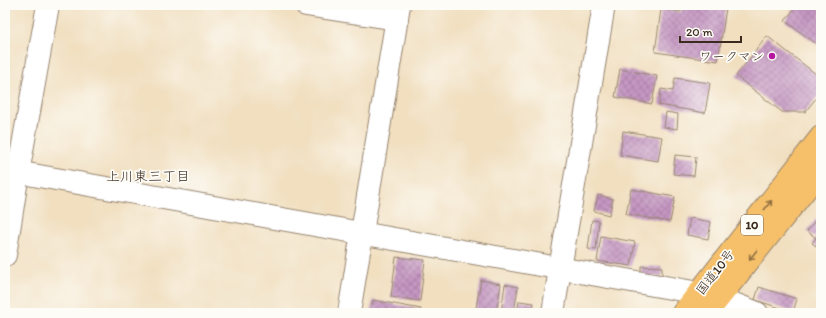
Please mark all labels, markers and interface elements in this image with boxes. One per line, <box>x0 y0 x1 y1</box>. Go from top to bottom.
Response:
scale bar <box>680 18 741 44</box>
text: 20 m <box>686 25 713 39</box>
place label: ワークマン <box>699 49 764 64</box>
marker: ワークマン <box>767 51 777 61</box>
district label: 上川東三丁目 <box>106 168 190 185</box>
one-way arrow <box>764 200 772 211</box>
road number: 10 <box>741 215 763 235</box>
street label: 国道10号 <box>693 246 737 298</box>
one-way arrow <box>749 250 757 261</box>

